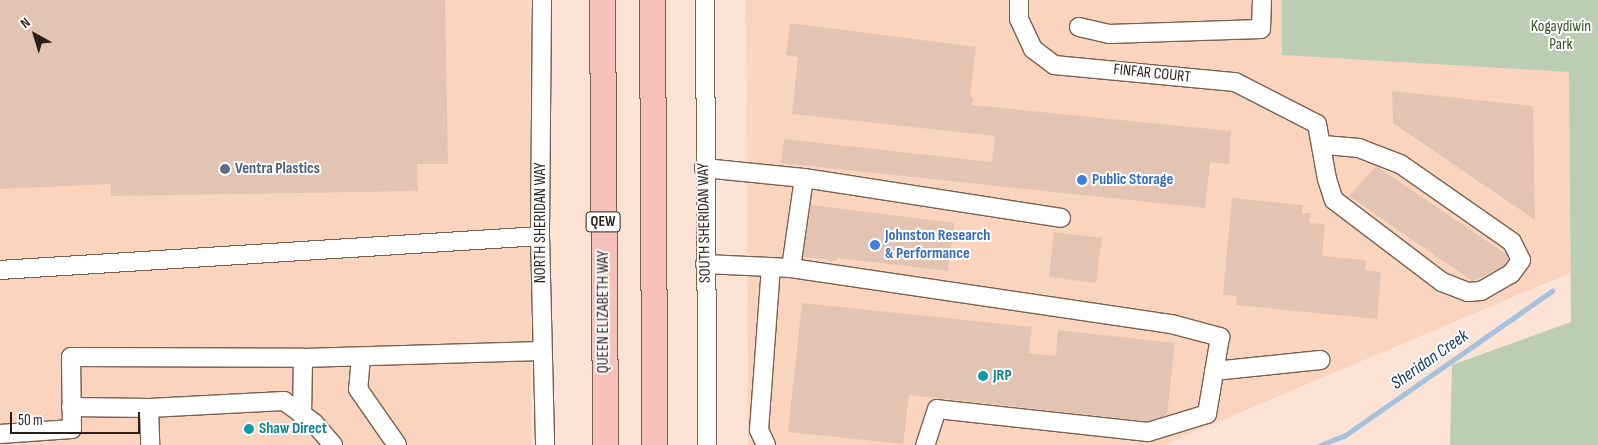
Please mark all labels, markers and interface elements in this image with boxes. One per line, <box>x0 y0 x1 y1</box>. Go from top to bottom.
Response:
north arrow <box>10 10 60 60</box>
text: N <box>17 14 33 32</box>
park label: Kogaydiwin Park <box>1531 17 1591 55</box>
street label: FINFAR COURT <box>1112 60 1192 88</box>
place label: Ventra Plastics <box>235 159 320 179</box>
marker: Ventra Plastics <box>219 163 231 175</box>
street label: NORTH SHERIDAN WAY <box>531 163 551 283</box>
street label: SOUTH SHERIDAN WAY <box>694 163 716 283</box>
place label: Public Storage <box>1092 170 1173 190</box>
marker: Public Storage <box>1076 174 1088 186</box>
road number: QEW <box>586 210 620 234</box>
place label: Johnston Research & Performance <box>885 226 990 264</box>
marker: Johnston Research & Performance <box>869 239 881 251</box>
street label: QUEEN ELIZABETH WAY <box>594 251 614 373</box>
water label: Sheridan Creek <box>1387 325 1473 395</box>
place label: JRP <box>993 366 1012 386</box>
marker: JRP <box>977 370 989 382</box>
scale bar <box>12 402 142 434</box>
text: 50 m <box>18 411 43 430</box>
place label: Shaw Direct <box>259 419 327 439</box>
marker: Shaw Direct <box>243 423 255 435</box>

